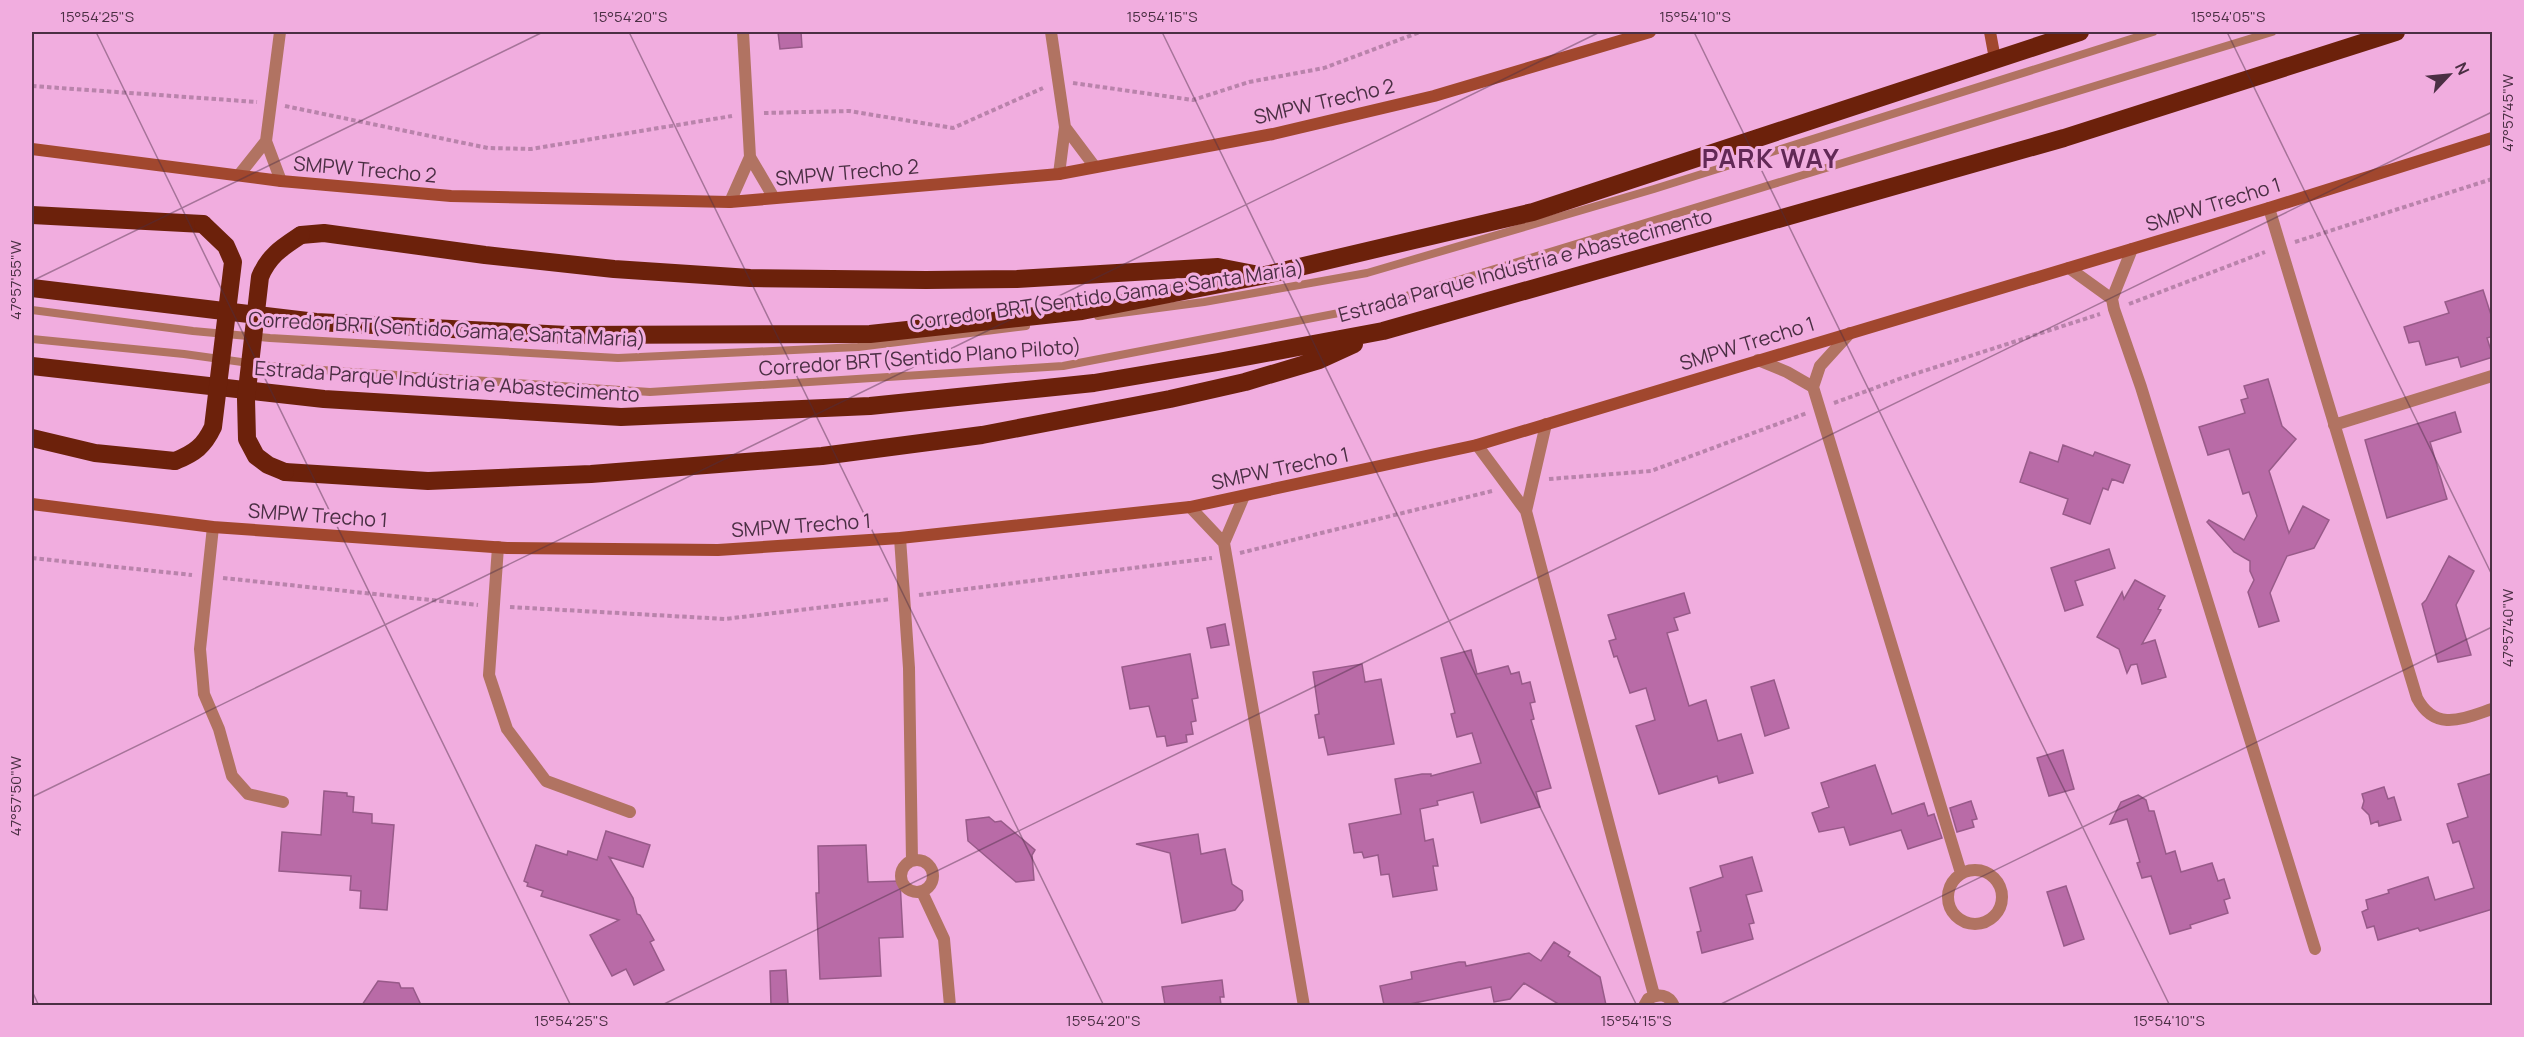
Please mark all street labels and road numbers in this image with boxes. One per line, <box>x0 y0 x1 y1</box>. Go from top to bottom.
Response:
street label: SMPW Trecho 2 <box>1251 72 1397 130</box>
street label: SMPW Trecho 2 <box>292 149 438 189</box>
street label: SMPW Trecho 2 <box>774 152 920 192</box>
street label: SMPW Trecho 1 <box>2142 171 2284 237</box>
street label: Estrada Parque Indústria e Abastecimento <box>1335 202 1715 328</box>
street label: Corredor BRT(Sentido Gama e Santa Maria) <box>908 254 1306 336</box>
street label: Corredor BRT(Sentido Gama e Santa Maria) <box>248 305 646 353</box>
street label: SMPW Trecho 1 <box>1676 310 1818 376</box>
street label: Corredor BRT(Sentido Plano Piloto) <box>758 332 1082 382</box>
street label: Estrada Parque Indústria e Abastecimento <box>254 354 641 408</box>
street label: SMPW Trecho 1 <box>1209 440 1351 496</box>
street label: SMPW Trecho 1 <box>247 497 389 533</box>
street label: SMPW Trecho 1 <box>730 507 872 543</box>

